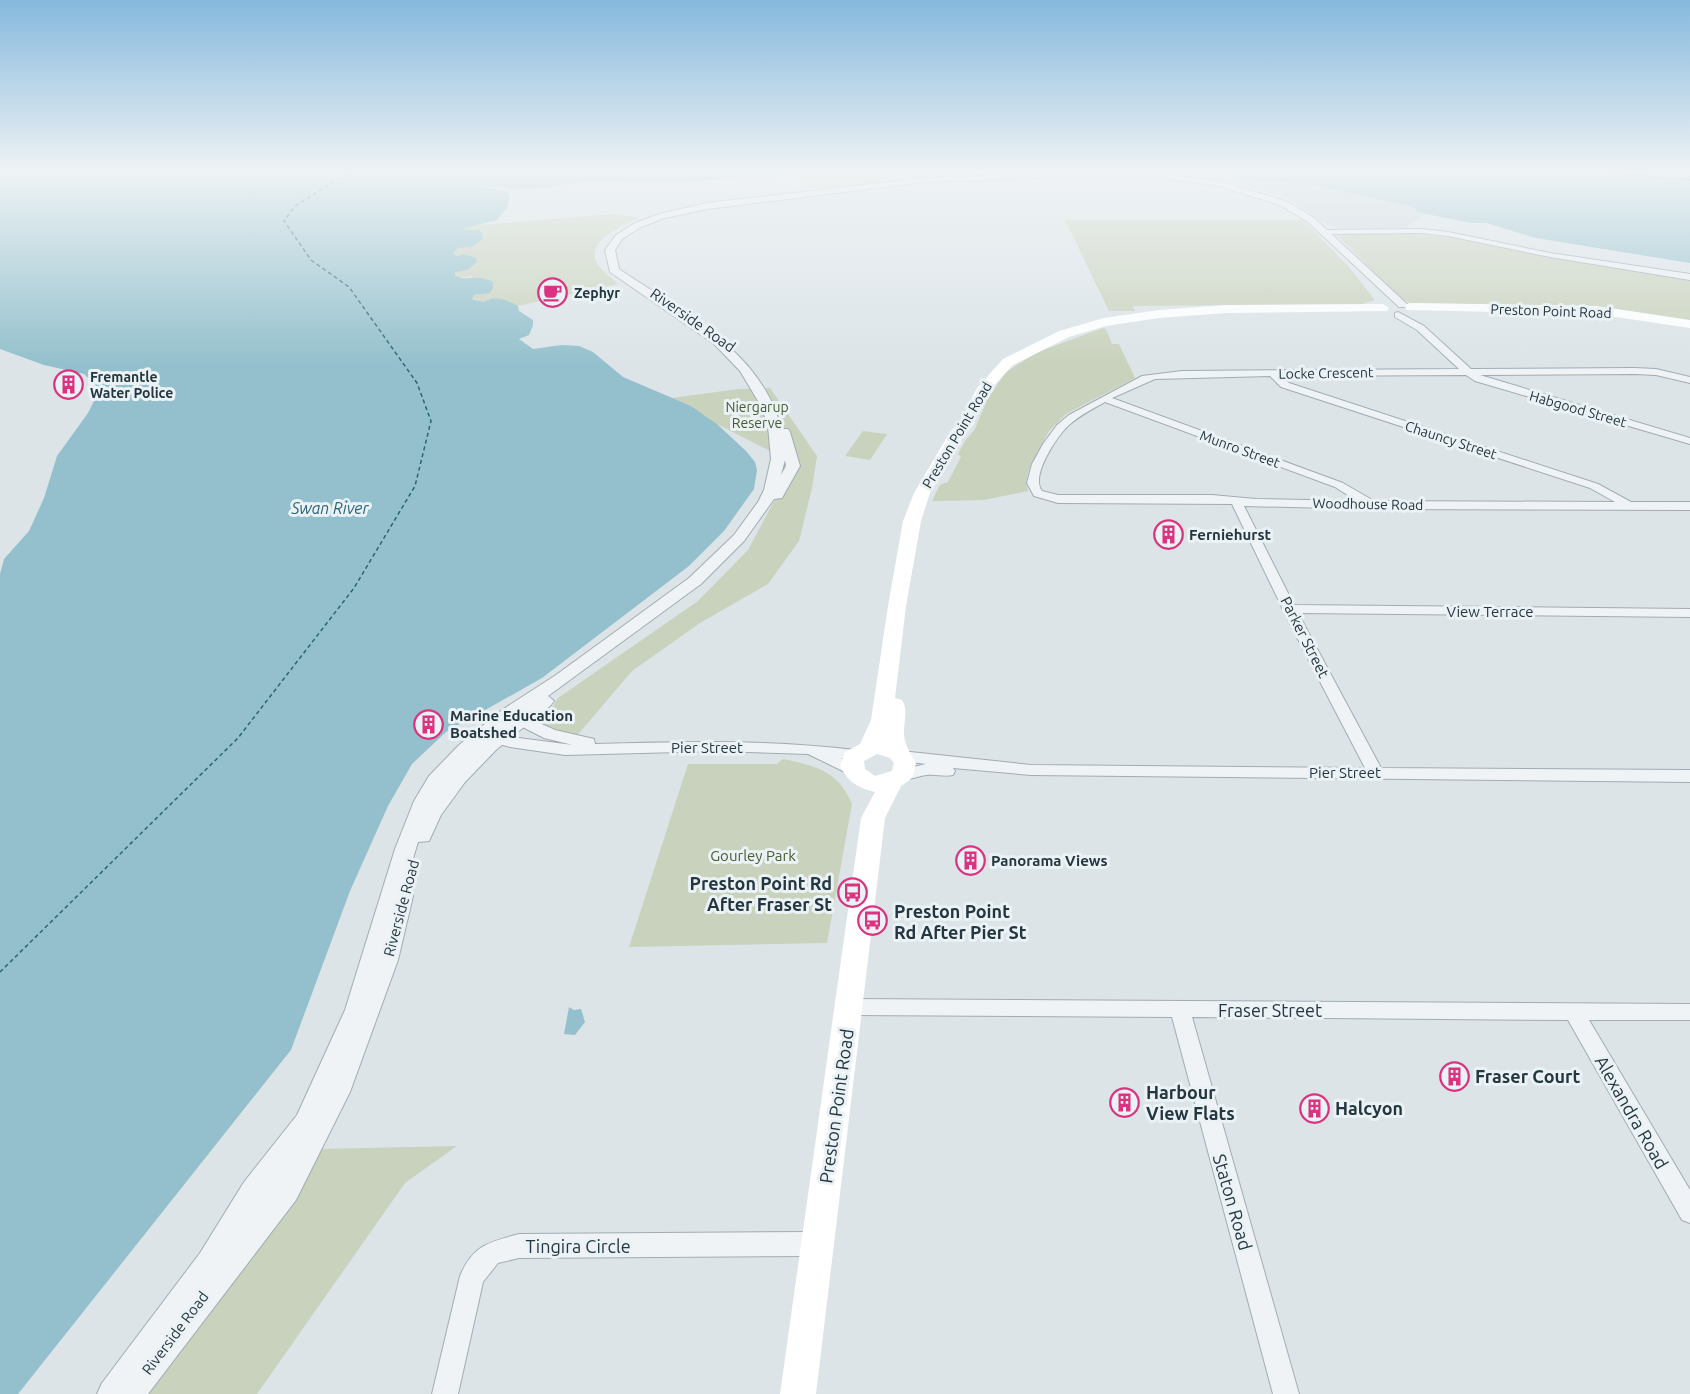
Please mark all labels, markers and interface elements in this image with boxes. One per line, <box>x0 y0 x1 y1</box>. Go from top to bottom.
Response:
cafe icon: Zephyr <box>537 277 569 309</box>
place label: Zephyr <box>574 285 620 301</box>
street label: Riverside Road <box>647 285 739 355</box>
street label: Preston Point Road <box>1490 301 1612 321</box>
street label: Locke Crescent <box>1278 364 1374 382</box>
building icon: Fremantle Water Police <box>53 369 85 401</box>
place label: Fremantle Water Police <box>90 369 173 401</box>
street label: Preston Point Road <box>919 379 995 491</box>
street label: Habgood Street <box>1528 388 1629 431</box>
park label: Niergarup Reserve <box>725 399 789 431</box>
street label: Chauncy Street <box>1403 418 1499 463</box>
street label: Munro Street <box>1198 427 1283 471</box>
street label: Woodhouse Road <box>1312 495 1424 513</box>
water label: Swan River <box>290 499 369 517</box>
building icon: Ferniehurst <box>1152 518 1184 550</box>
place label: Ferniehurst <box>1189 526 1271 543</box>
street label: Parker Street <box>1277 594 1333 681</box>
street label: View Terrace <box>1446 603 1534 620</box>
place label: Marine Education Boatshed <box>450 707 573 741</box>
building icon: Marine Education Boatshed <box>413 708 445 740</box>
street label: Pier Street <box>671 739 743 756</box>
street label: Pier Street <box>1309 764 1381 781</box>
building icon: Panorama Views <box>954 844 986 876</box>
park label: Gourley Park <box>710 847 796 864</box>
place label: Panorama Views <box>991 852 1108 869</box>
street label: Riverside Road <box>380 858 422 958</box>
place label: Preston Point Rd After Fraser St <box>690 873 832 914</box>
bus stop icon: Preston Point Rd After Fraser St <box>837 877 869 909</box>
place label: Preston Point Rd After Pier St <box>894 901 1027 942</box>
bus stop icon: Preston Point Rd After Pier St <box>857 905 889 937</box>
street label: Fraser Street <box>1218 1000 1322 1020</box>
street label: Preston Point Road <box>815 1028 857 1184</box>
street label: Alexandra Road <box>1592 1052 1672 1172</box>
building icon: Fraser Court <box>1438 1060 1470 1092</box>
place label: Fraser Court <box>1475 1066 1580 1086</box>
place label: Harbour View Flats <box>1146 1082 1235 1123</box>
building icon: Harbour View Flats <box>1109 1086 1141 1118</box>
building icon: Halcyon <box>1298 1092 1330 1124</box>
place label: Halcyon <box>1335 1098 1403 1118</box>
street label: Staton Road <box>1210 1152 1256 1252</box>
street label: Tingira Circle <box>525 1236 631 1256</box>
street label: Riverside Road <box>138 1288 212 1378</box>

